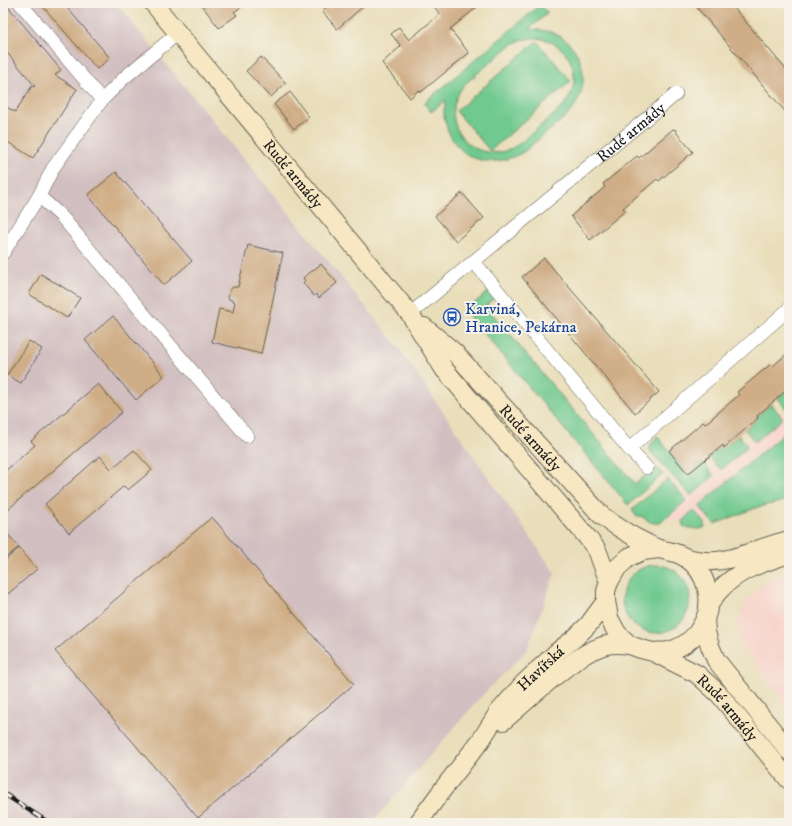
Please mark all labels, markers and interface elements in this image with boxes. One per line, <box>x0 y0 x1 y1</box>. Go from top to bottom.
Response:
street label: Rudé armády <box>592 98 670 167</box>
street label: Rudé armády <box>259 135 328 213</box>
place label: Karviná, Hranice, Pekárna <box>465 299 577 337</box>
bus stop icon: Karviná, Hranice, Pekárna <box>442 307 462 327</box>
street label: Rudé armády <box>495 400 566 476</box>
street label: Havířská <box>513 641 568 695</box>
street label: Rudé armády <box>692 670 763 746</box>

